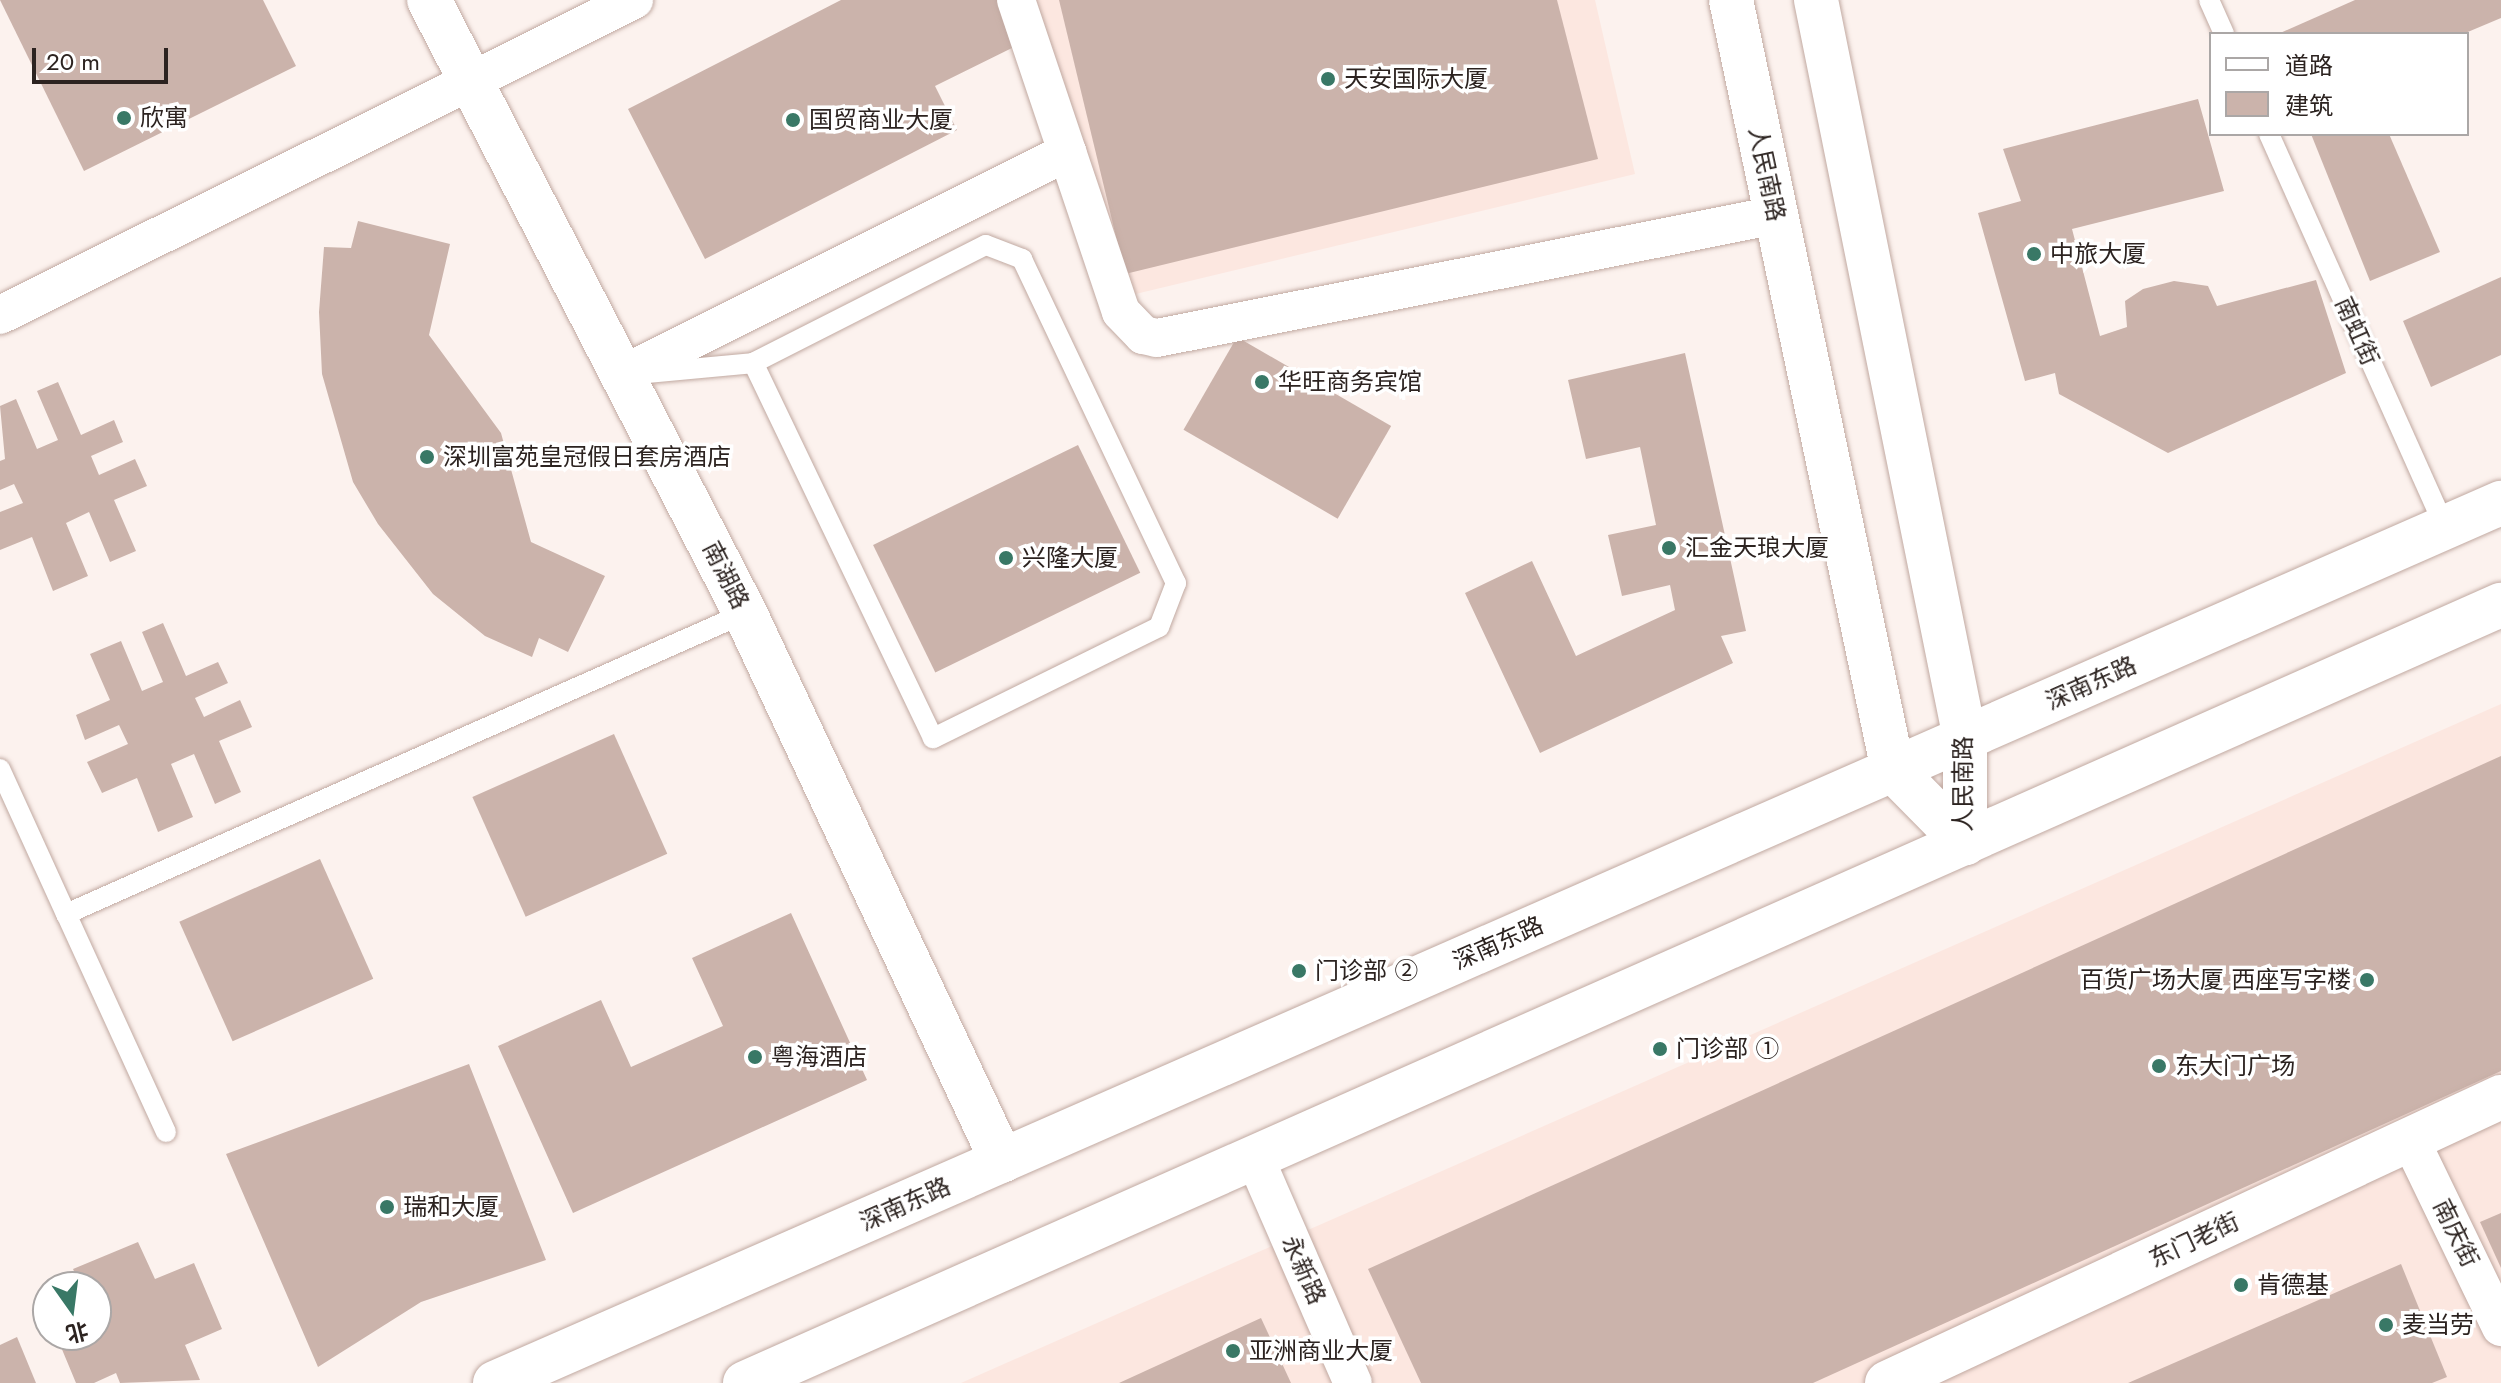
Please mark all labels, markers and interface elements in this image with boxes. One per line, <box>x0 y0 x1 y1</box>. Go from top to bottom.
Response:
scale bar <box>36 32 172 82</box>
legend <box>2209 32 2469 136</box>
text: 20 m <box>46 44 100 79</box>
text: 道路 <box>2285 48 2333 83</box>
place label: 天安国际大厦 <box>1344 65 1488 93</box>
marker: 天安国际大厦 <box>1319 70 1337 88</box>
text: 建筑 <box>2285 88 2333 123</box>
place label: 欣寓 <box>140 104 188 132</box>
place label: 国贸商业大厦 <box>809 106 953 134</box>
marker: 欣寓 <box>115 109 133 127</box>
marker: 国贸商业大厦 <box>784 111 802 129</box>
street label: 人民南路 <box>1743 124 1791 224</box>
place label: 中旅大厦 <box>2050 240 2146 268</box>
marker: 中旅大厦 <box>2025 245 2043 263</box>
street label: 南虹街 <box>2329 292 2385 370</box>
place label: 华旺商务宾馆 <box>1278 368 1422 396</box>
marker: 华旺商务宾馆 <box>1253 373 1271 391</box>
place label: 深圳富苑皇冠假日套房酒店 <box>443 443 731 471</box>
marker: 深圳富苑皇冠假日套房酒店 <box>418 448 436 466</box>
place label: 汇金天琅大厦 <box>1685 534 1829 562</box>
street label: 南湖路 <box>697 536 755 614</box>
marker: 汇金天琅大厦 <box>1660 539 1678 557</box>
place label: 兴隆大厦 <box>1022 544 1118 572</box>
marker: 兴隆大厦 <box>997 549 1015 567</box>
street label: 深南东路 <box>2041 650 2141 716</box>
street label: 人民南路 <box>1949 736 1977 832</box>
street label: 深南东路 <box>1448 910 1548 976</box>
place label: 门诊部 ② <box>1315 957 1418 985</box>
marker: 门诊部 ② <box>1290 962 1308 980</box>
place label: 百货广场大厦 西座写字楼 <box>2080 966 2351 994</box>
marker: 百货广场大厦 西座写字楼 <box>2358 971 2376 989</box>
place label: 门诊部 ① <box>1676 1035 1779 1063</box>
marker: 门诊部 ① <box>1651 1040 1669 1058</box>
place label: 粤海酒店 <box>771 1043 867 1071</box>
marker: 粤海酒店 <box>746 1048 764 1066</box>
place label: 东大门广场 <box>2175 1052 2295 1080</box>
marker: 东大门广场 <box>2150 1057 2168 1075</box>
street label: 深南东路 <box>855 1171 955 1237</box>
place label: 瑞和大厦 <box>403 1193 499 1221</box>
street label: 南庆街 <box>2427 1194 2485 1272</box>
marker: 瑞和大厦 <box>378 1198 396 1216</box>
street label: 东门老街 <box>2144 1207 2244 1273</box>
street label: 永新路 <box>1276 1231 1332 1309</box>
north arrow <box>32 1271 112 1351</box>
place label: 肯德基 <box>2257 1271 2329 1299</box>
marker: 肯德基 <box>2232 1276 2250 1294</box>
place label: 麦当劳 <box>2402 1311 2474 1339</box>
text: 北 <box>63 1314 92 1351</box>
marker: 麦当劳 <box>2377 1316 2395 1334</box>
place label: 亚洲商业大厦 <box>1249 1337 1393 1365</box>
marker: 亚洲商业大厦 <box>1224 1342 1242 1360</box>

